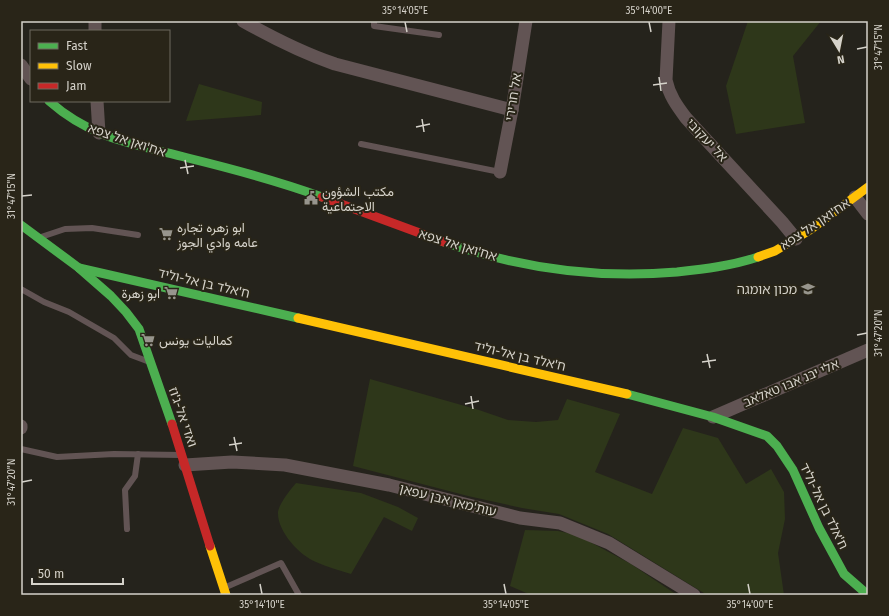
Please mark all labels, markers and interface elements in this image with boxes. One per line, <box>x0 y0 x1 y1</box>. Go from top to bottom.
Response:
text: 35°14'05"E <box>382 5 428 17</box>
text: 35°14'00"E <box>626 5 672 17</box>
text: 31°47'15"N <box>873 24 885 70</box>
legend <box>30 30 170 102</box>
north arrow <box>819 30 859 70</box>
text: Fast <box>66 39 88 53</box>
text: N <box>836 52 845 66</box>
text: Slow <box>66 59 92 73</box>
street label: אל חרירי <box>502 72 524 122</box>
text: Jam <box>66 79 86 93</box>
street label: אל יעקובי <box>683 115 731 165</box>
street label: אח'ואן אל צפא <box>86 120 168 160</box>
text: 31°47'15"N <box>6 173 18 219</box>
place label: مكتب الشؤون الاجتماعية <box>322 184 394 214</box>
public building icon: مكتب الشؤون الاجتماعية <box>303 190 319 206</box>
street label: אח'ואן אל צפא <box>777 195 853 253</box>
place label: ابو زهره تجاره عامه وادي الجوز <box>176 220 258 253</box>
supermarket icon: ابو زهره تجاره عامه وادي الجوز <box>158 226 174 242</box>
street label: אח'ואן אל צפא <box>417 226 499 264</box>
street label: ח'אלד בן אל-וליד <box>157 265 251 301</box>
school or university icon: מכון אומגה <box>800 281 816 297</box>
place label: מכון אומגה <box>737 282 797 297</box>
supermarket icon: ابو زهرة <box>163 285 179 301</box>
place label: ابو زهرة <box>121 286 160 302</box>
text: 31°47'20"N <box>873 309 885 357</box>
supermarket icon: كماليات يونس <box>140 332 156 348</box>
place label: كماليات يونس <box>159 333 233 349</box>
street label: ח'אלד בן אל-וליד <box>473 338 567 374</box>
street label: אלי יבנ אבו טאלאב <box>741 356 841 410</box>
street label: ואדי אל-ג'וז <box>166 385 200 449</box>
text: 31°47'20"N <box>6 458 18 506</box>
street label: ח'אלד בן אל-וליד <box>797 461 851 551</box>
street label: עות'מאן אבן עפאן <box>398 481 498 519</box>
scale bar <box>32 560 123 586</box>
text: 50 m <box>38 567 64 581</box>
text: 35°14'10"E <box>239 599 285 611</box>
text: 35°14'05"E <box>483 599 529 611</box>
text: 35°14'00"E <box>727 599 773 611</box>

